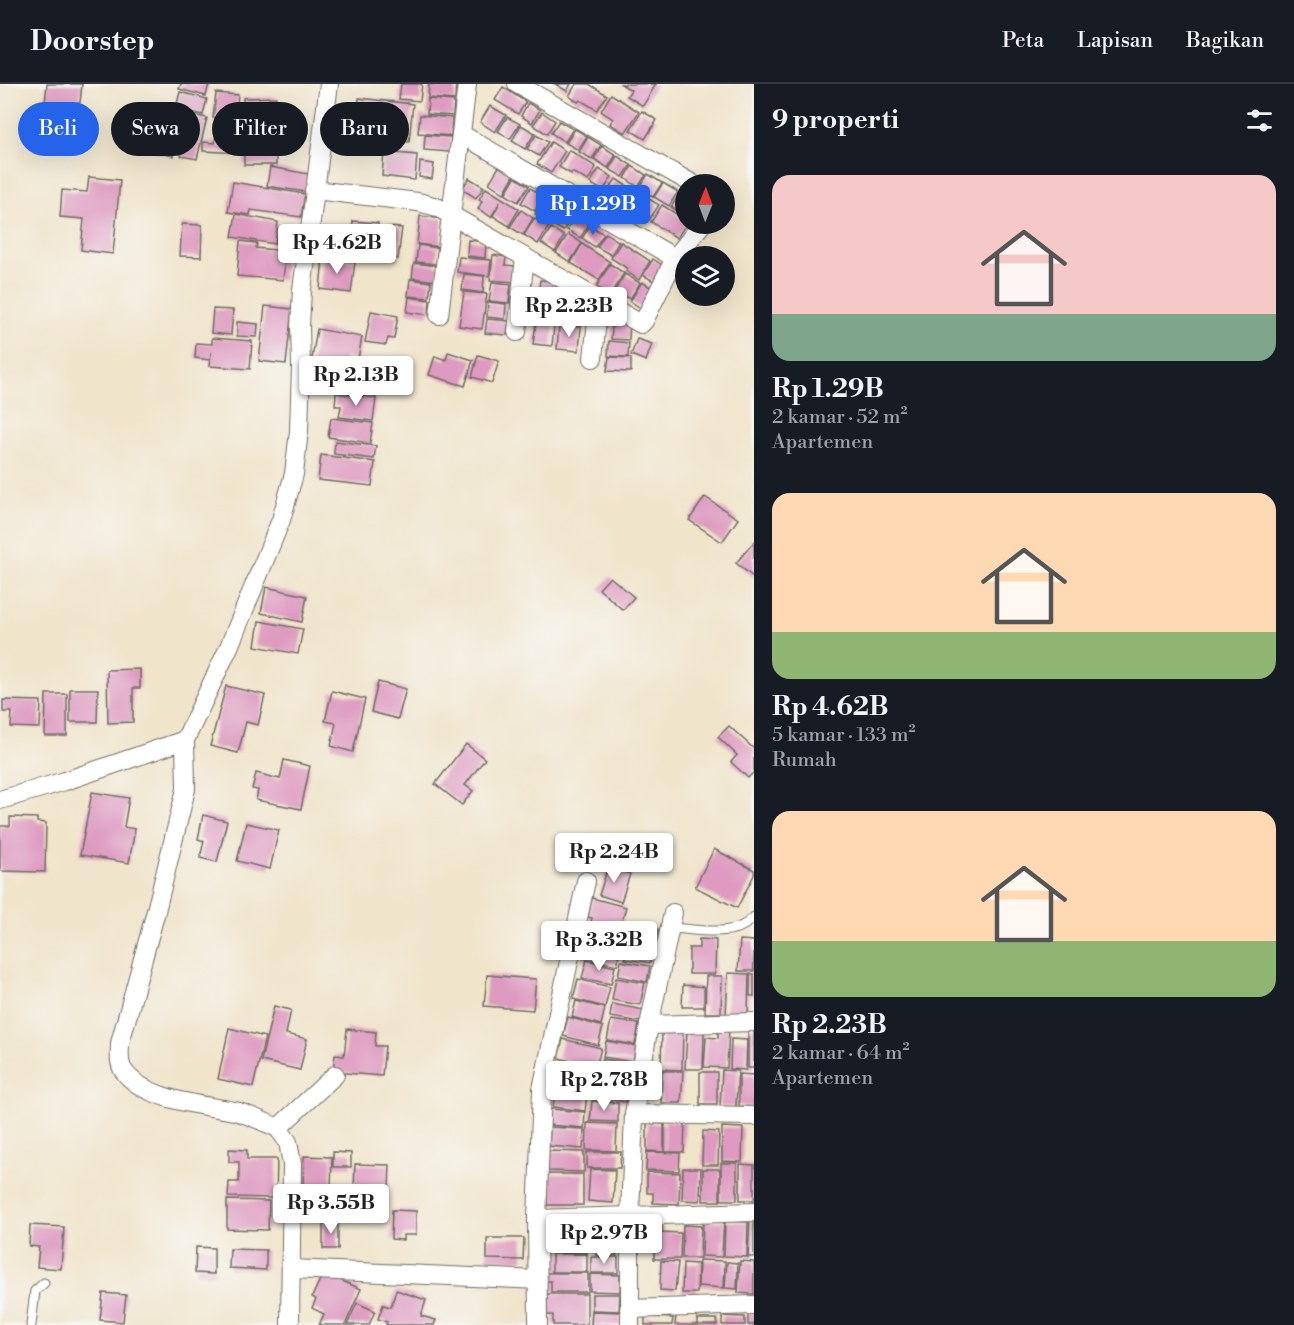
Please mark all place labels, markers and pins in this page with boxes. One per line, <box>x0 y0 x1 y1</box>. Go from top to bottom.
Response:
pin: Rp 1.29B <box>531 185 655 236</box>
pin: Rp 4.62B <box>275 224 399 275</box>
pin: Rp 2.23B <box>507 287 631 338</box>
pin: Rp 2.13B <box>294 356 418 407</box>
pin: Rp 2.24B <box>552 833 676 884</box>
pin: Rp 3.32B <box>537 921 661 972</box>
pin: Rp 2.78B <box>542 1061 666 1112</box>
pin: Rp 3.55B <box>269 1184 393 1235</box>
pin: Rp 2.97B <box>542 1214 666 1265</box>

